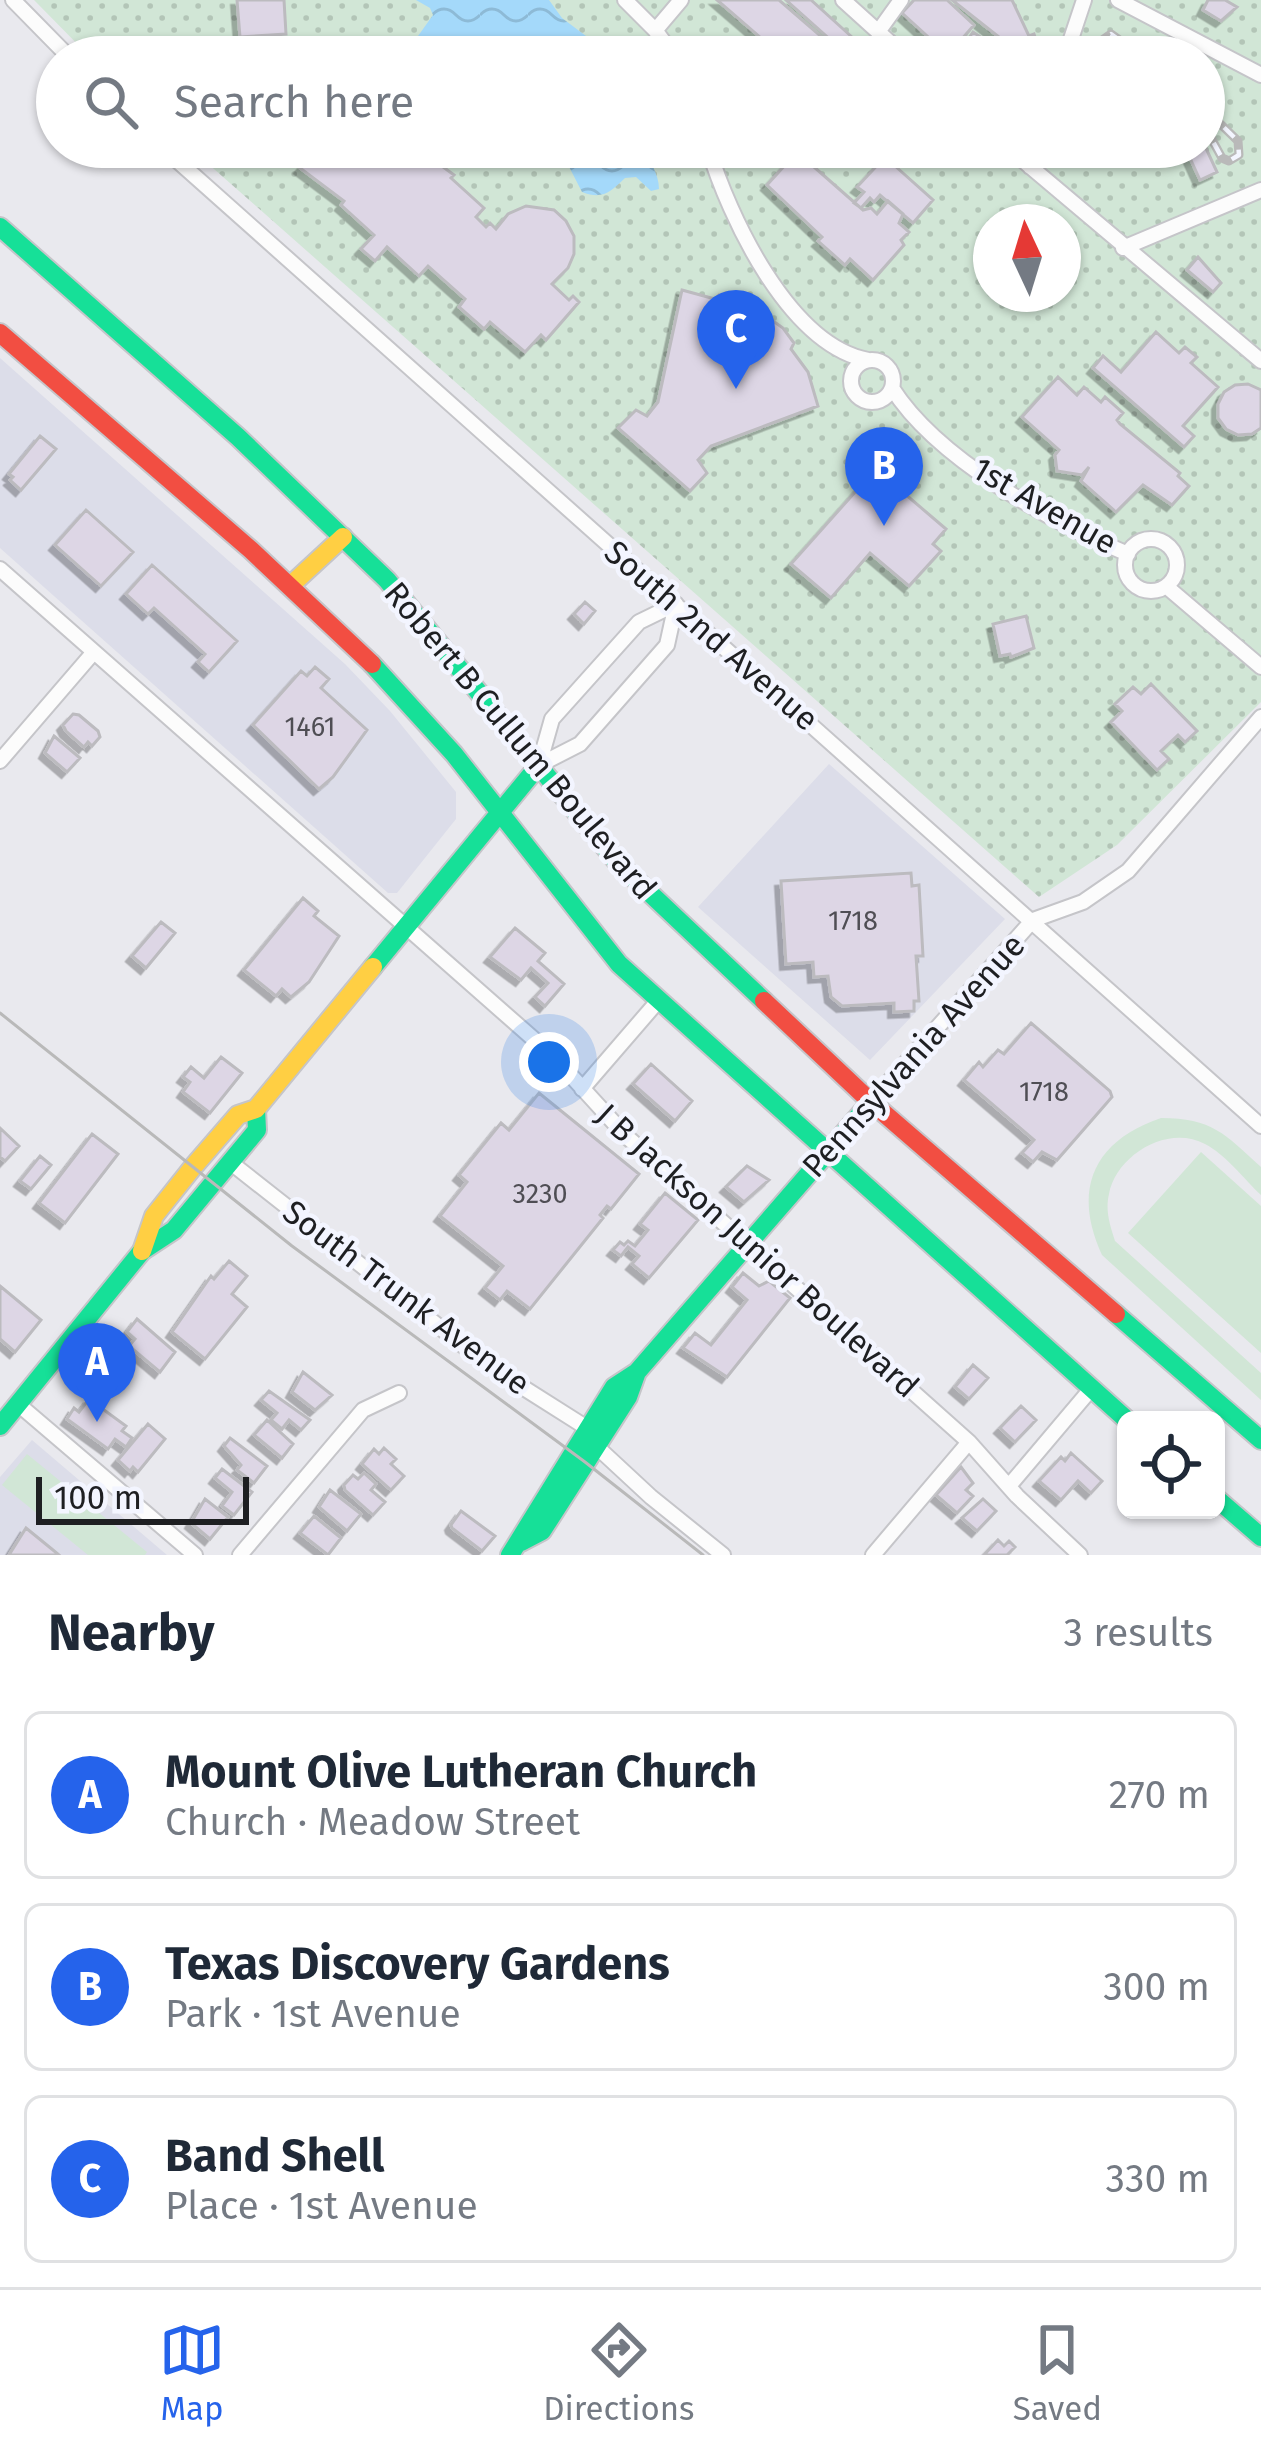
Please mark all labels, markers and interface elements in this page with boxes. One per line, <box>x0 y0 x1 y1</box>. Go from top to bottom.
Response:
search box <box>36 36 1225 168</box>
icon: search <box>78 69 144 135</box>
text: Search here <box>174 75 414 129</box>
north arrow <box>973 204 1081 312</box>
pin: C <box>697 290 775 389</box>
pin: B <box>845 427 923 526</box>
street label: 1st Avenue <box>965 449 1124 563</box>
street label: South 2nd Avenue <box>596 532 826 739</box>
street label: Robert B Cullum Boulevard <box>376 574 665 908</box>
house number: 1461 <box>285 711 335 743</box>
house number: 1718 <box>828 905 878 937</box>
street label: Pennsylvania Avenue <box>794 926 1034 1186</box>
your location <box>519 1032 579 1092</box>
house number: 1718 <box>1019 1076 1069 1108</box>
street label: J B Jackson Junior Boulevard <box>588 1095 927 1406</box>
house number: 3230 <box>513 1178 567 1210</box>
street label: South Trunk Avenue <box>275 1192 538 1404</box>
pin: A <box>58 1323 136 1422</box>
map controls <box>1117 1411 1225 1519</box>
button: locate <box>1117 1411 1225 1519</box>
scale bar <box>36 1471 249 1524</box>
text: 100 m <box>54 1478 142 1518</box>
text: Nearby <box>48 1602 214 1664</box>
text: 3 results <box>1063 1610 1213 1656</box>
text: Mount Olive Lutheran Church <box>165 1745 757 1799</box>
text: A <box>78 1772 102 1818</box>
text: 270 m <box>1109 1772 1210 1818</box>
text: Church · Meadow Street <box>165 1799 580 1845</box>
text: Texas Discovery Gardens <box>165 1937 670 1991</box>
text: B <box>78 1964 102 2010</box>
text: 300 m <box>1103 1964 1210 2010</box>
text: Park · 1st Avenue <box>165 1991 461 2037</box>
text: Band Shell <box>165 2129 384 2183</box>
text: C <box>79 2156 101 2202</box>
text: 330 m <box>1106 2156 1210 2202</box>
text: Place · 1st Avenue <box>165 2183 478 2229</box>
tab: Map <box>159 2317 225 2429</box>
tab: Directions <box>543 2317 695 2429</box>
tab: Saved <box>1013 2317 1102 2429</box>

